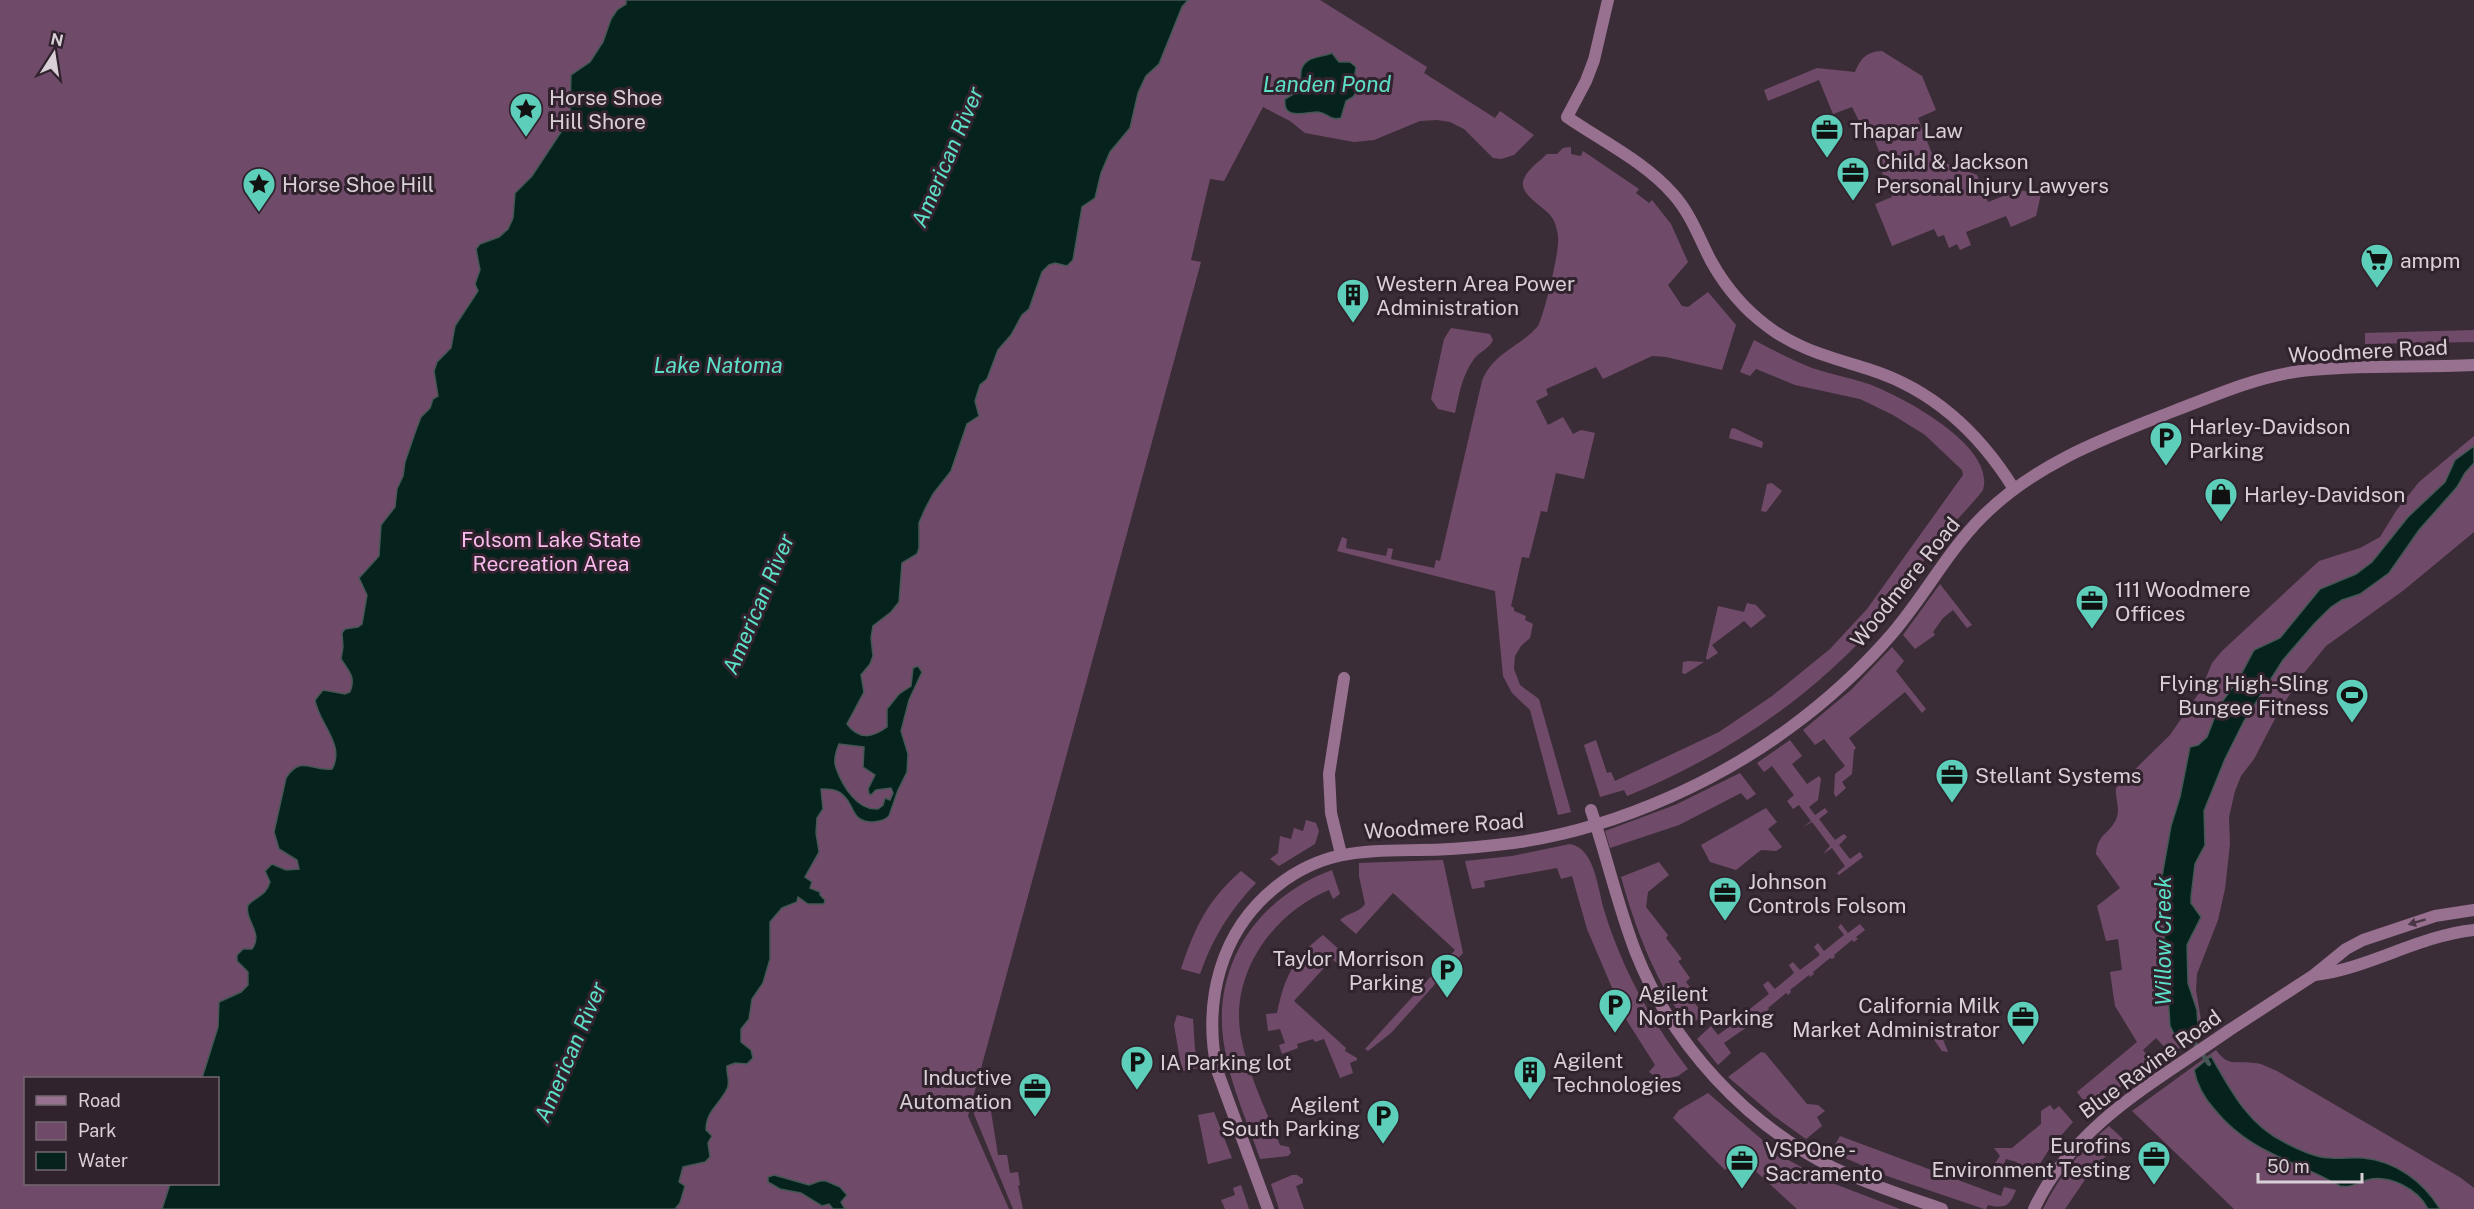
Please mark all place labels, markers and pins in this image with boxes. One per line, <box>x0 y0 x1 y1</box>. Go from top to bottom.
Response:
place label: Horse Shoe Hill Shore <box>549 85 662 134</box>
place icon: Horse Shoe Hill Shore <box>508 91 544 138</box>
office icon: Thapar Law <box>1809 112 1845 159</box>
place label: Thapar Law <box>1850 118 1963 143</box>
place label: Child & Jackson Personal Injury Lawyers <box>1876 149 2109 198</box>
office icon: Child & Jackson Personal Injury Lawyers <box>1835 155 1871 202</box>
place icon: Horse Shoe Hill <box>241 166 277 213</box>
place label: Horse Shoe Hill <box>282 172 434 197</box>
supermarket icon: ampm <box>2359 242 2395 289</box>
place label: ampm <box>2400 248 2460 273</box>
place label: Western Area Power Administration <box>1376 271 1575 320</box>
building icon: Western Area Power Administration <box>1335 277 1371 324</box>
place label: Harley-Davidson Parking <box>2189 414 2350 463</box>
parking icon: Harley-Davidson Parking <box>2148 420 2184 467</box>
shop icon: Harley-Davidson <box>2203 476 2239 523</box>
place label: Harley-Davidson <box>2244 482 2405 507</box>
place label: 111 Woodmere Offices <box>2115 577 2251 626</box>
office icon: 111 Woodmere Offices <box>2074 583 2110 630</box>
place label: Flying High-Sling Bungee Fitness <box>2159 671 2329 720</box>
sports icon: Flying High-Sling Bungee Fitness <box>2334 677 2370 724</box>
office icon: Stellant Systems <box>1934 757 1970 804</box>
place label: Stellant Systems <box>1975 763 2141 788</box>
place label: Johnson Controls Folsom <box>1748 869 1907 918</box>
office icon: Johnson Controls Folsom <box>1707 875 1743 922</box>
place label: Taylor Morrison Parking <box>1273 946 1424 995</box>
parking icon: Taylor Morrison Parking <box>1429 952 1465 999</box>
place label: Agilent North Parking <box>1638 981 1774 1030</box>
parking icon: Agilent North Parking <box>1597 987 1633 1034</box>
place label: California Milk Market Administrator <box>1792 993 2000 1042</box>
office icon: California Milk Market Administrator <box>2005 999 2041 1046</box>
parking icon: IA Parking lot <box>1119 1044 1155 1091</box>
place label: Agilent Technologies <box>1553 1048 1682 1097</box>
place label: IA Parking lot <box>1160 1050 1292 1075</box>
building icon: Agilent Technologies <box>1512 1054 1548 1101</box>
place label: Inductive Automation <box>899 1065 1012 1114</box>
office icon: Inductive Automation <box>1017 1071 1053 1118</box>
place label: Agilent South Parking <box>1221 1092 1360 1141</box>
parking icon: Agilent South Parking <box>1365 1098 1401 1145</box>
place label: Eurofins Environment Testing <box>1932 1133 2131 1182</box>
place label: VSPOne - Sacramento <box>1765 1137 1883 1186</box>
office icon: Eurofins Environment Testing <box>2136 1139 2172 1186</box>
office icon: VSPOne - Sacramento <box>1724 1143 1760 1190</box>

